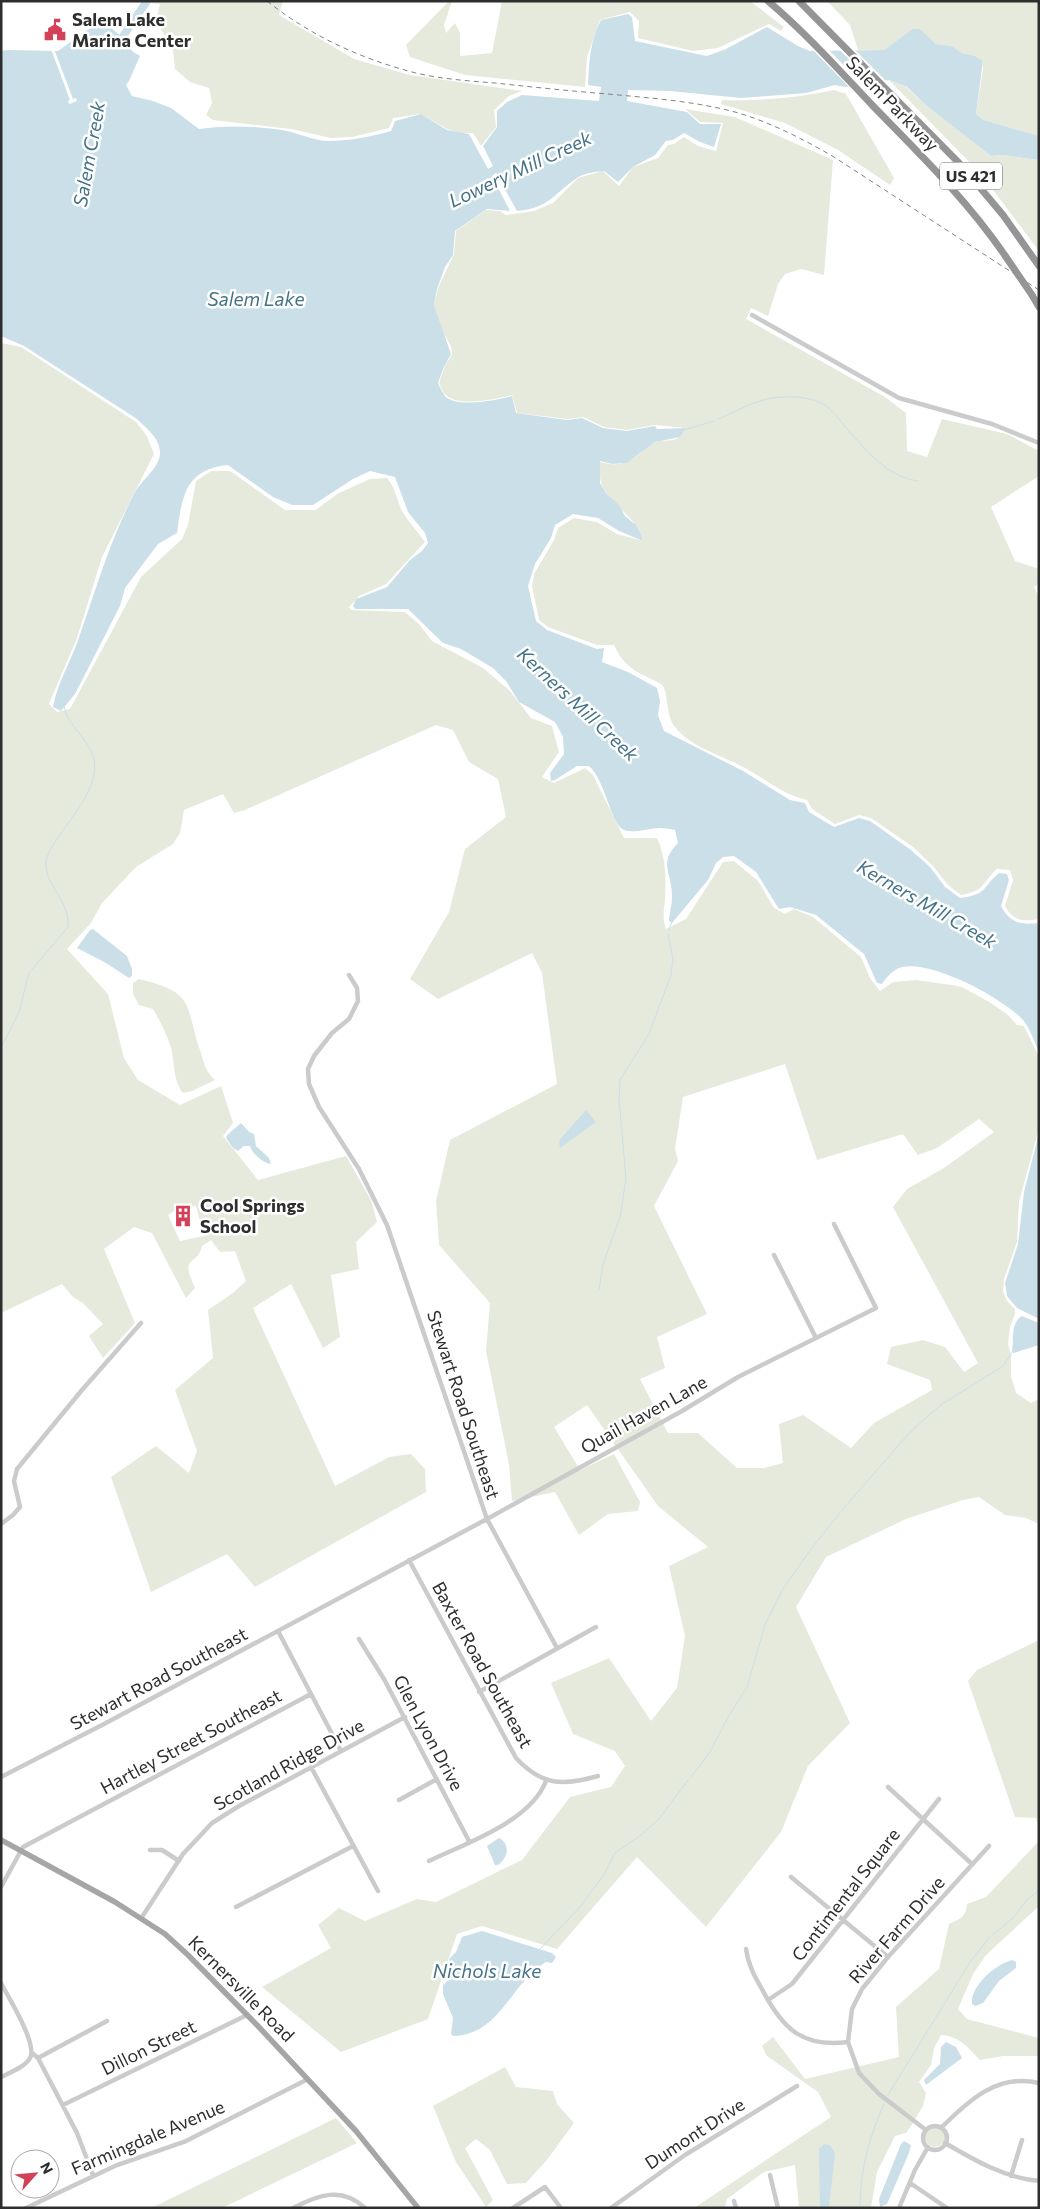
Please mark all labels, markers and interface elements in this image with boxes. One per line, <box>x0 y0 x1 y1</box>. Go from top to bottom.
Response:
place label: Salem Lake Marina Center <box>72 8 192 51</box>
public building icon: Salem Lake Marina Center <box>42 17 68 43</box>
street label: Salem Parkway <box>842 51 944 155</box>
water label: Salem Creek <box>68 99 109 208</box>
water label: Lowery Mill Creek <box>445 125 595 212</box>
road number: US 421 <box>940 162 1002 190</box>
water label: Salem Lake <box>208 287 304 310</box>
water label: Kerners Mill Creek <box>513 642 644 766</box>
water label: Kerners Mill Creek <box>854 854 1002 953</box>
place label: Cool Springs School <box>200 1194 305 1237</box>
building icon: Cool Springs School <box>170 1203 196 1229</box>
street label: Stewart Road Southeast <box>423 1307 505 1502</box>
street label: Quail Haven Lane <box>576 1370 711 1458</box>
street label: Baxter Road Southeast <box>428 1577 538 1752</box>
street label: Stewart Road Southeast <box>66 1622 251 1734</box>
street label: Glen Lyon Drive <box>389 1671 469 1794</box>
street label: Hartley Street Southeast <box>96 1684 285 1798</box>
street label: Scotland Ridge Drive <box>209 1714 368 1815</box>
street label: Contimental Square <box>786 1824 904 1965</box>
street label: River Farm Drive <box>844 1871 949 1987</box>
street label: Kernersville Road <box>184 1931 299 2046</box>
water label: Nichols Lake <box>433 1959 541 1982</box>
street label: Dillon Street <box>98 2015 199 2079</box>
street label: Dumont Drive <box>640 2093 748 2174</box>
street label: Farmingdale Avenue <box>68 2095 227 2179</box>
north arrow <box>10 2149 60 2199</box>
text: N <box>37 2159 57 2176</box>

